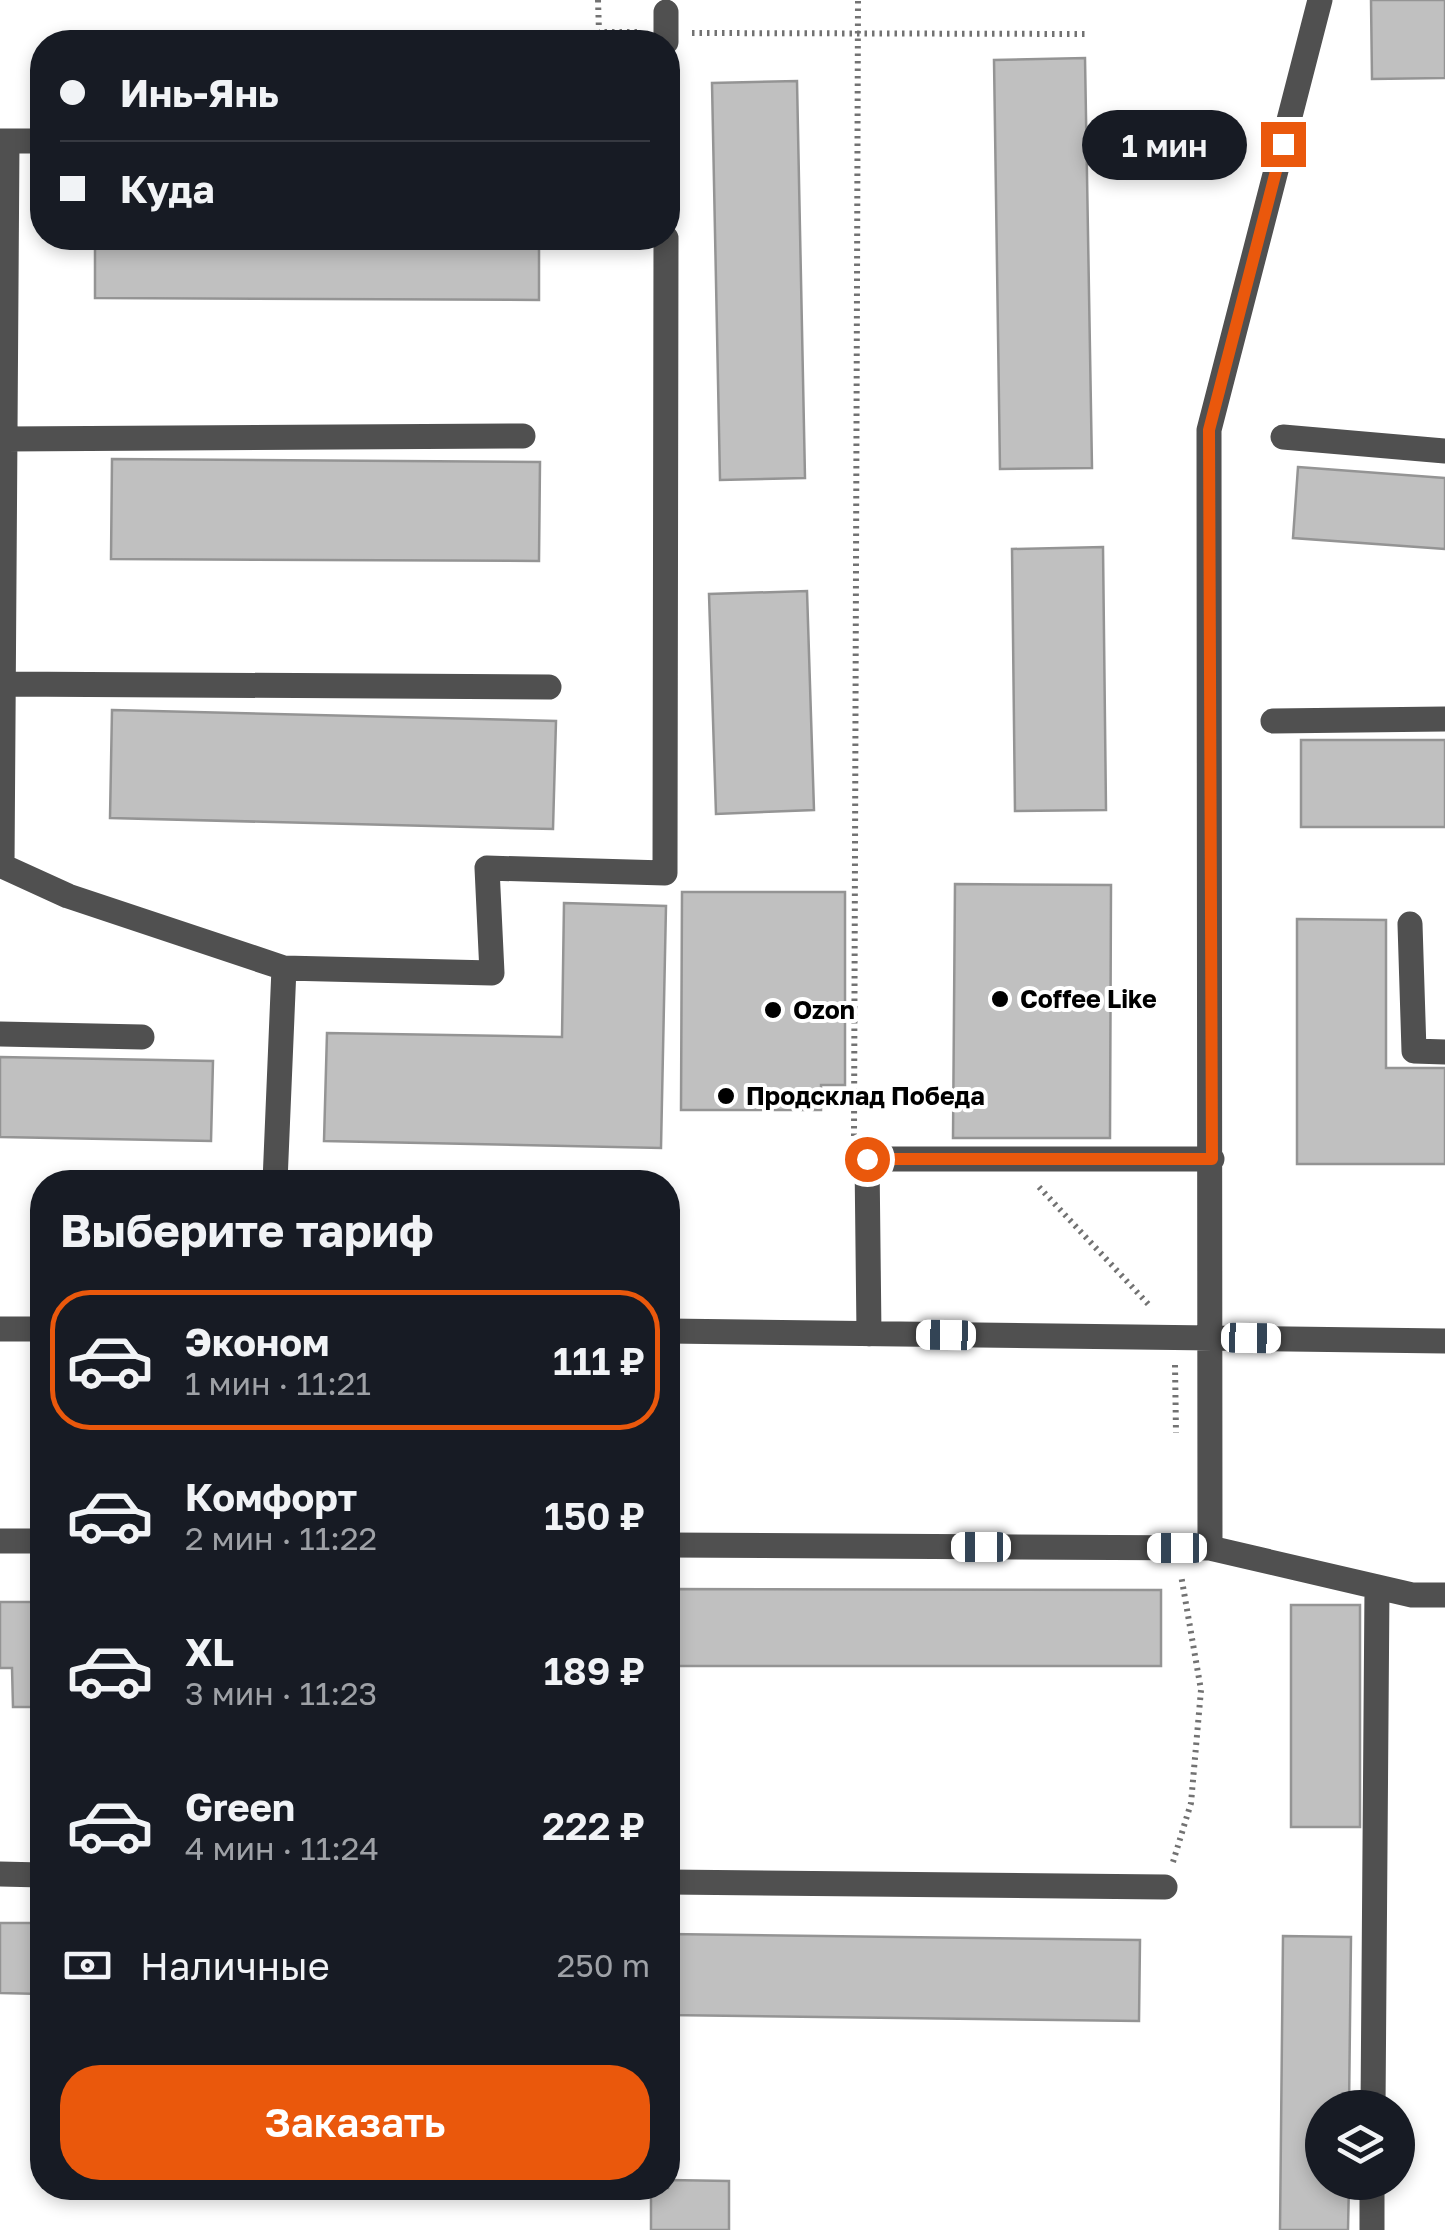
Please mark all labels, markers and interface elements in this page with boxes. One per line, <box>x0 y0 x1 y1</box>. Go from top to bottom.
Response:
text: Инь-Янь <box>120 70 279 115</box>
callout: 1 мин <box>1083 109 1248 179</box>
route end <box>1261 122 1306 167</box>
text: 1 мин <box>1121 126 1208 164</box>
text: Куда <box>120 166 214 211</box>
place label: Coffee Like <box>1020 983 1157 1014</box>
marker: Coffee Like <box>989 988 1011 1010</box>
place label: Ozon <box>793 994 855 1025</box>
marker: Ozon <box>762 999 784 1021</box>
place label: Продсклад Победа <box>746 1080 985 1111</box>
marker: Продсклад Победа <box>715 1085 737 1107</box>
route start <box>845 1137 890 1182</box>
text: Выберите тариф <box>60 1203 434 1257</box>
icon: car <box>65 1315 155 1405</box>
text: Эконом <box>185 1319 329 1364</box>
car <box>916 1319 976 1351</box>
car <box>1221 1322 1281 1354</box>
text: 111 ₽ <box>553 1338 645 1383</box>
text: 1 мин · 11:21 <box>185 1364 371 1402</box>
icon: car <box>65 1470 155 1560</box>
text: Комфорт <box>185 1474 357 1519</box>
text: 150 ₽ <box>544 1493 645 1538</box>
text: 2 мин · 11:22 <box>185 1519 377 1557</box>
car <box>951 1532 1011 1562</box>
car <box>1147 1533 1207 1563</box>
icon: car <box>65 1625 155 1715</box>
text: XL <box>185 1629 234 1674</box>
text: 189 ₽ <box>544 1648 645 1693</box>
text: 3 мин · 11:23 <box>185 1674 377 1712</box>
icon: car <box>65 1780 155 1870</box>
text: Green <box>185 1784 295 1829</box>
text: 222 ₽ <box>542 1803 645 1848</box>
text: 4 мин · 11:24 <box>185 1829 379 1867</box>
icon: cash <box>60 1938 115 1993</box>
text: Наличные <box>140 1943 330 1988</box>
text: 250 m <box>557 1946 650 1984</box>
button: Заказать <box>60 2065 650 2180</box>
map controls <box>1305 2090 1415 2200</box>
button: layers <box>1305 2090 1415 2200</box>

